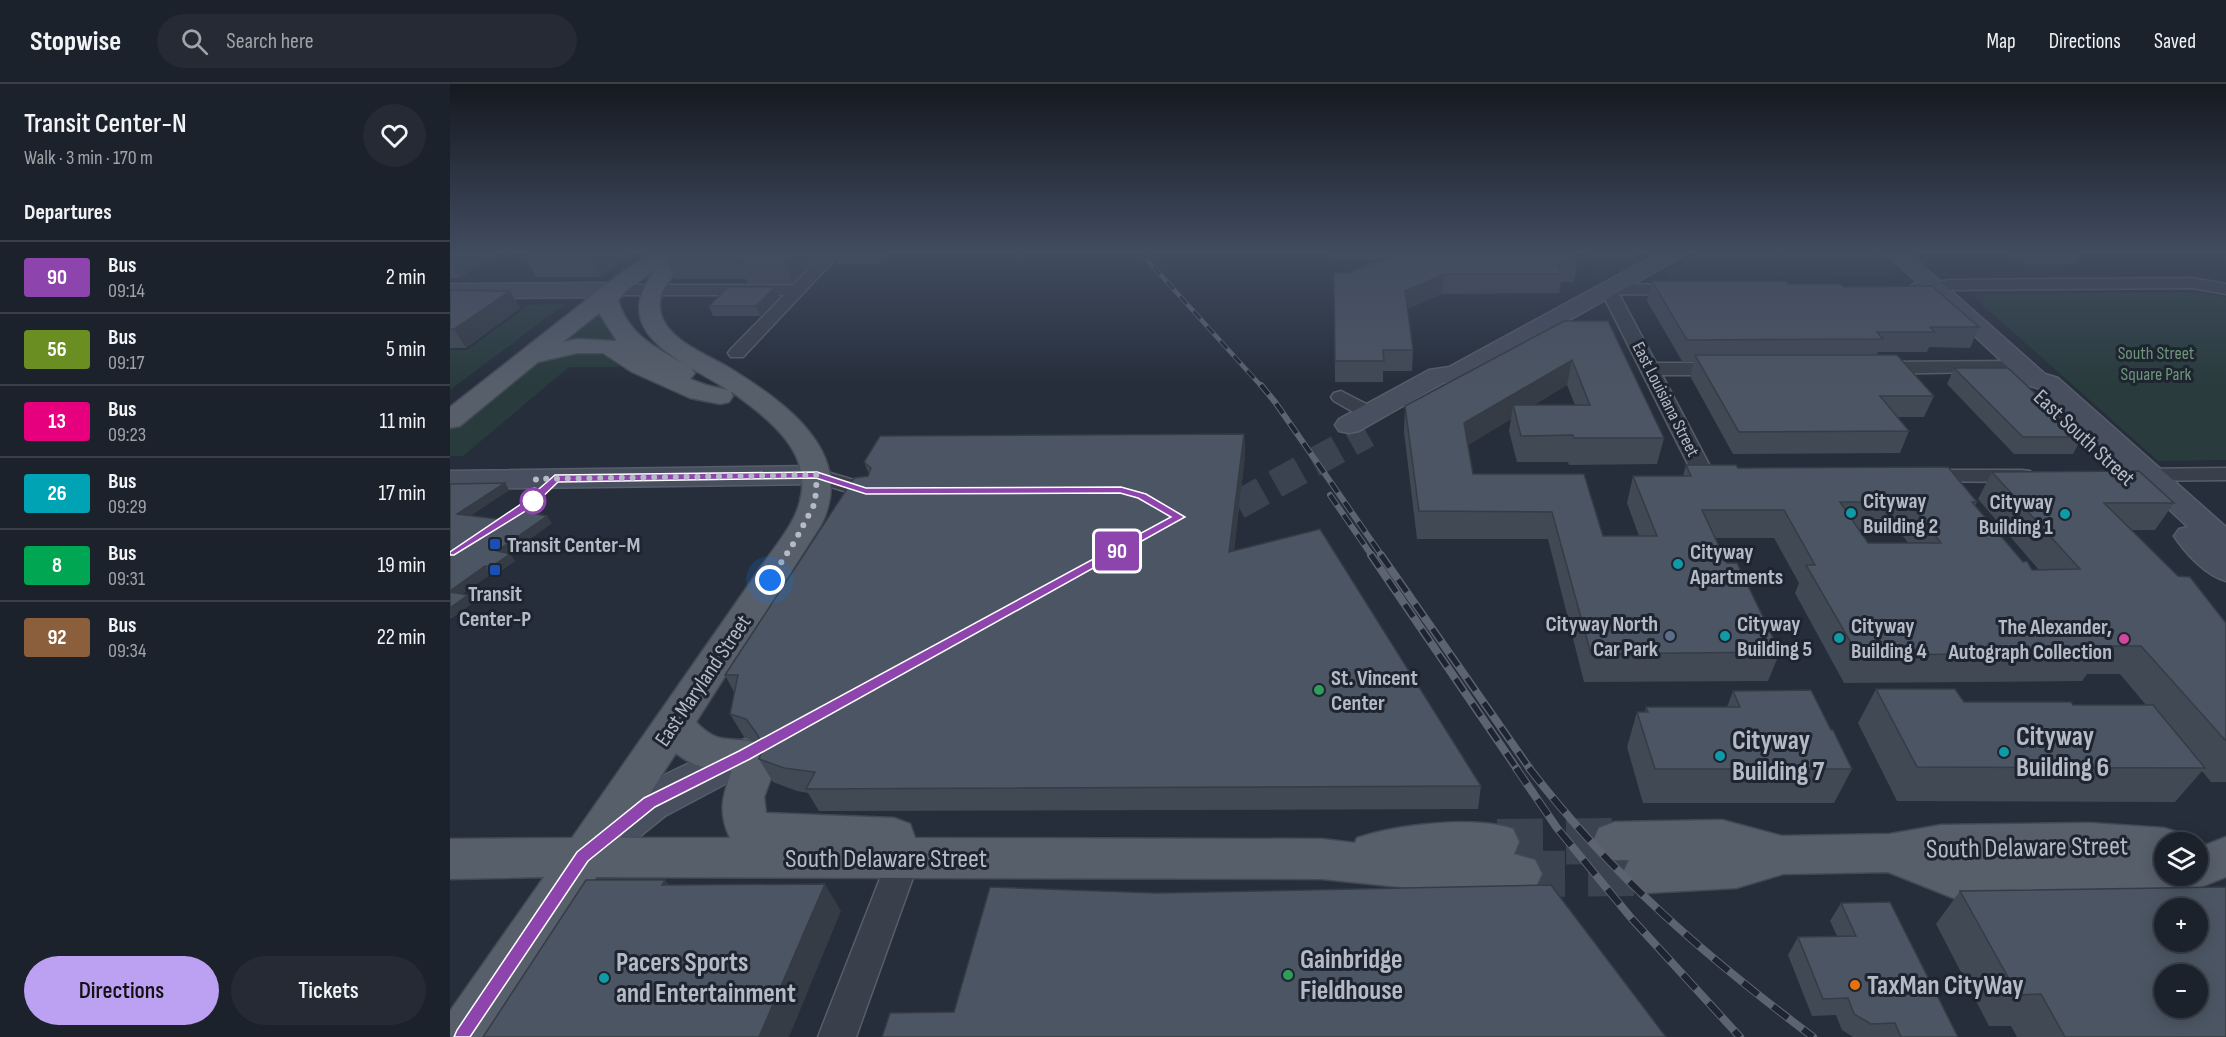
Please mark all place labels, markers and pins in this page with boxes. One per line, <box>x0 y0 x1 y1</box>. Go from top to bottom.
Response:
unlabelled marker <box>520 488 546 514</box>
place label: Cityway Building 2 <box>1863 488 1938 540</box>
place label: Cityway Building 1 <box>1979 489 2053 541</box>
marker: Cityway Building 2 <box>1844 506 1858 520</box>
marker: Cityway Building 1 <box>2058 507 2072 521</box>
place label: Transit Center-M <box>507 532 640 559</box>
marker: Transit Center-M <box>488 537 502 551</box>
place label: Cityway Apartments <box>1689 539 1783 591</box>
marker: Cityway Apartments <box>1671 557 1685 571</box>
marker: Transit Center-P <box>488 563 502 577</box>
place label: Transit Center-P <box>459 581 531 633</box>
place label: Cityway North Car Park <box>1546 611 1659 663</box>
place label: Cityway Building 5 <box>1737 611 1812 663</box>
place label: Cityway Building 4 <box>1851 613 1927 665</box>
place label: The Alexander, Autograph Collection <box>1947 614 2112 666</box>
marker: Cityway North Car Park <box>1663 629 1677 643</box>
marker: Cityway Building 5 <box>1718 629 1732 643</box>
marker: Cityway Building 4 <box>1832 631 1846 645</box>
marker: The Alexander, Autograph Collection <box>2117 632 2131 646</box>
place label: St. Vincent Center <box>1331 665 1418 717</box>
marker: St. Vincent Center <box>1312 683 1326 697</box>
place label: Cityway Building 6 <box>2016 721 2109 784</box>
place label: Cityway Building 7 <box>1732 725 1824 788</box>
marker: Cityway Building 6 <box>1997 745 2011 759</box>
marker: Cityway Building 7 <box>1713 749 1727 763</box>
place label: Gainbridge Fieldhouse <box>1300 944 1403 1007</box>
place label: Pacers Sports and Entertainment <box>616 947 796 1010</box>
marker: Gainbridge Fieldhouse <box>1281 968 1295 982</box>
place label: TaxMan CityWay <box>1867 970 2024 1002</box>
marker: Pacers Sports and Entertainment <box>597 971 611 985</box>
marker: TaxMan CityWay <box>1848 978 1862 992</box>

